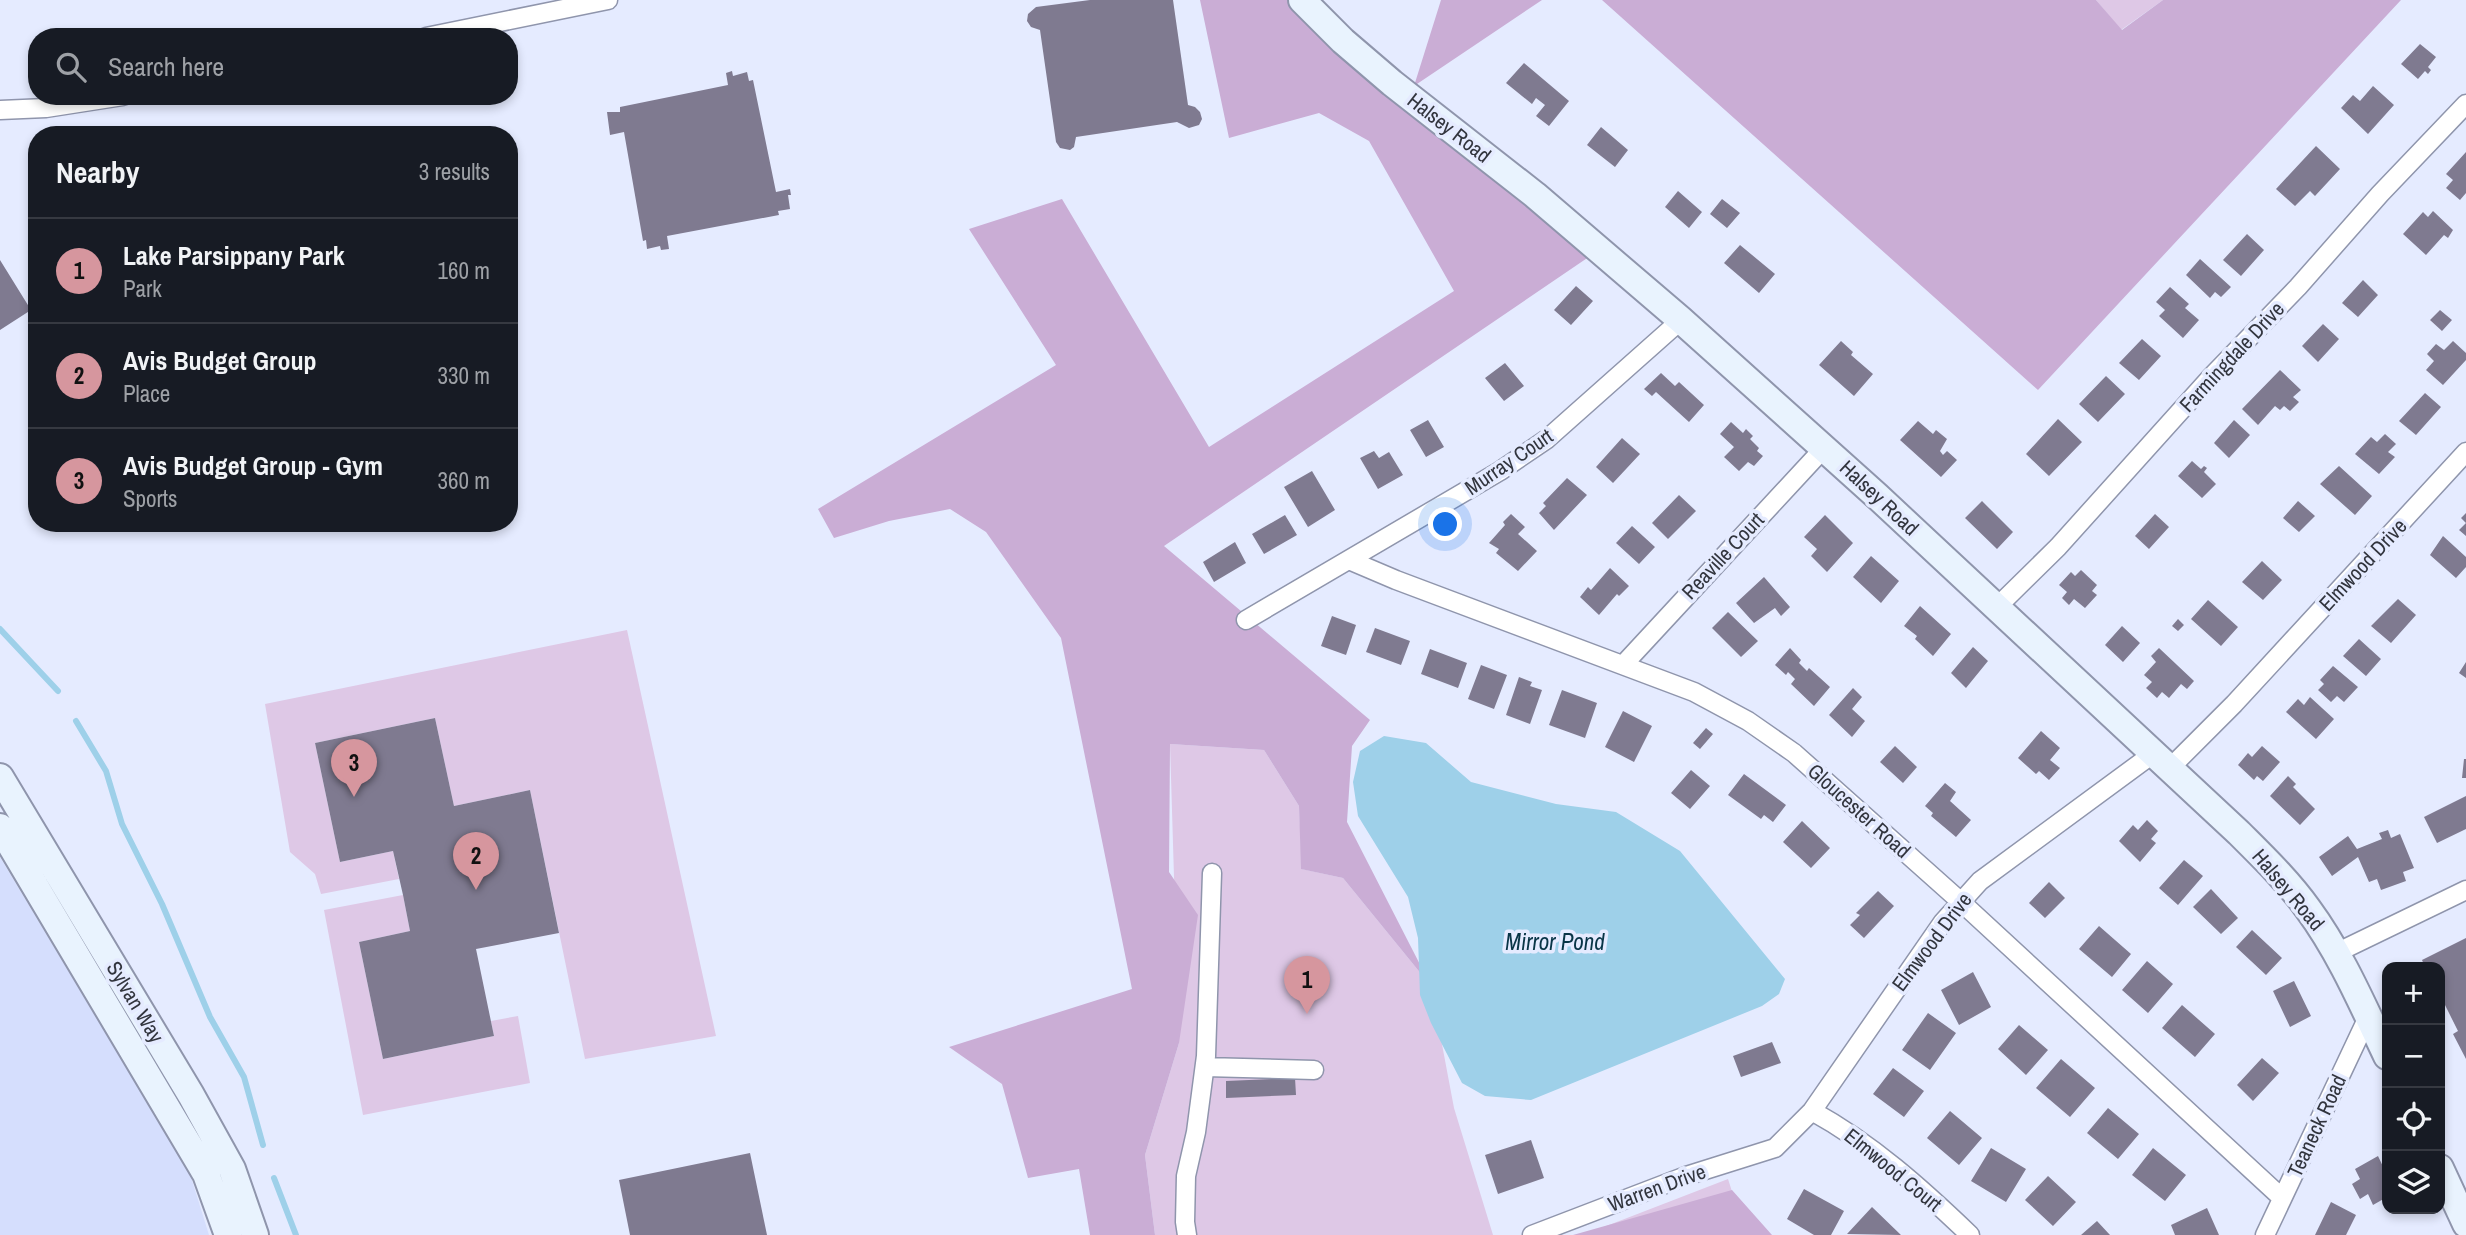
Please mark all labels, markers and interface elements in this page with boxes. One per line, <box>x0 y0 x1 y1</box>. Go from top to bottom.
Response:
search box <box>28 28 518 105</box>
icon: search <box>52 48 90 86</box>
text: Search here <box>108 49 224 84</box>
street label: Halsey Road <box>1402 86 1497 169</box>
text: Nearby <box>56 152 139 192</box>
text: 3 results <box>419 156 490 187</box>
text: Lake Parsippany Park <box>123 238 345 273</box>
text: 1 <box>74 255 84 286</box>
text: 160 m <box>438 255 490 286</box>
text: Park <box>123 273 162 304</box>
street label: Farmingdale Drive <box>2173 295 2291 418</box>
text: Avis Budget Group <box>123 343 317 378</box>
text: 2 <box>74 360 84 391</box>
text: 330 m <box>438 360 490 391</box>
text: Place <box>123 378 170 409</box>
street label: Murray Court <box>1459 421 1559 502</box>
text: Avis Budget Group - Gym <box>123 448 383 483</box>
street label: Halsey Road <box>1833 453 1925 542</box>
text: 3 <box>74 465 84 496</box>
text: 360 m <box>438 465 490 496</box>
text: Sports <box>123 483 178 514</box>
street label: Reaville Court <box>1675 506 1771 605</box>
your location <box>1428 507 1462 541</box>
street label: Elmwood Drive <box>2312 512 2413 617</box>
pin: 3 <box>331 739 377 797</box>
street label: Gloucester Road <box>1802 757 1917 865</box>
pin: 2 <box>453 832 499 890</box>
street label: Halsey Road <box>2246 843 2331 937</box>
street label: Elmwood Drive <box>1885 886 1978 997</box>
water label: Mirror Pond <box>1505 926 1605 957</box>
street label: Sylvan Way <box>100 956 171 1048</box>
pin: 1 <box>1284 956 1330 1014</box>
map controls <box>2382 962 2445 1214</box>
button: + <box>2382 962 2445 1025</box>
button: − <box>2382 1025 2445 1088</box>
street label: Teaneck Road <box>2280 1070 2353 1182</box>
button: locate <box>2382 1088 2445 1151</box>
street label: Elmwood Court <box>1838 1121 1948 1218</box>
button: layers <box>2382 1151 2445 1214</box>
street label: Warren Drive <box>1604 1157 1710 1219</box>

